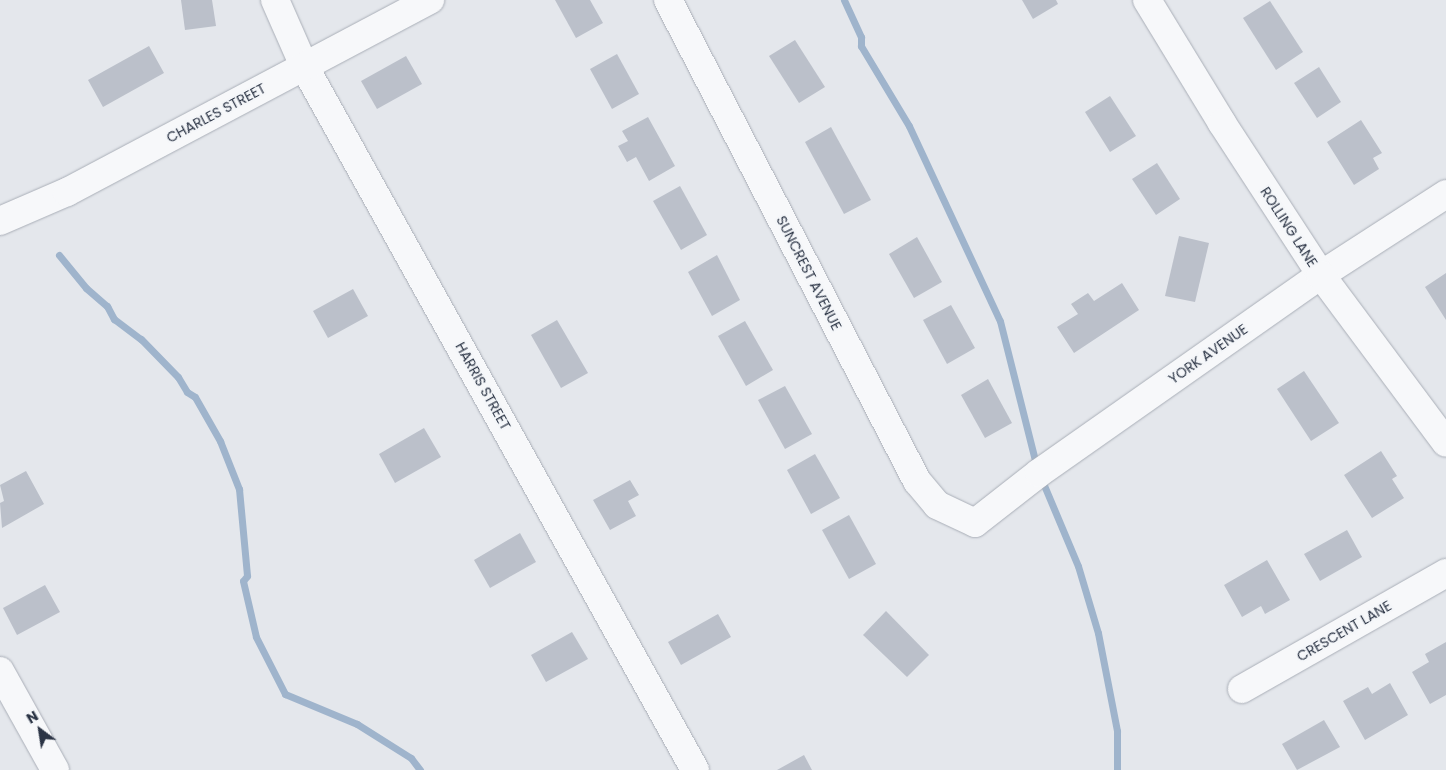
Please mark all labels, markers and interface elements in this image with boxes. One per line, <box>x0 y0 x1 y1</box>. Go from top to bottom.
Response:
street label: CHARLES STREET <box>164 80 268 146</box>
street label: ROLLING LANE <box>1257 184 1321 270</box>
street label: SUNCREST AVENUE <box>773 213 845 333</box>
street label: YORK AVENUE <box>1165 321 1251 387</box>
street label: HARRIS STREET <box>452 339 514 433</box>
street label: CRESCENT LANE <box>1294 597 1394 665</box>
north arrow <box>15 705 65 755</box>
text: N <box>23 706 42 728</box>

